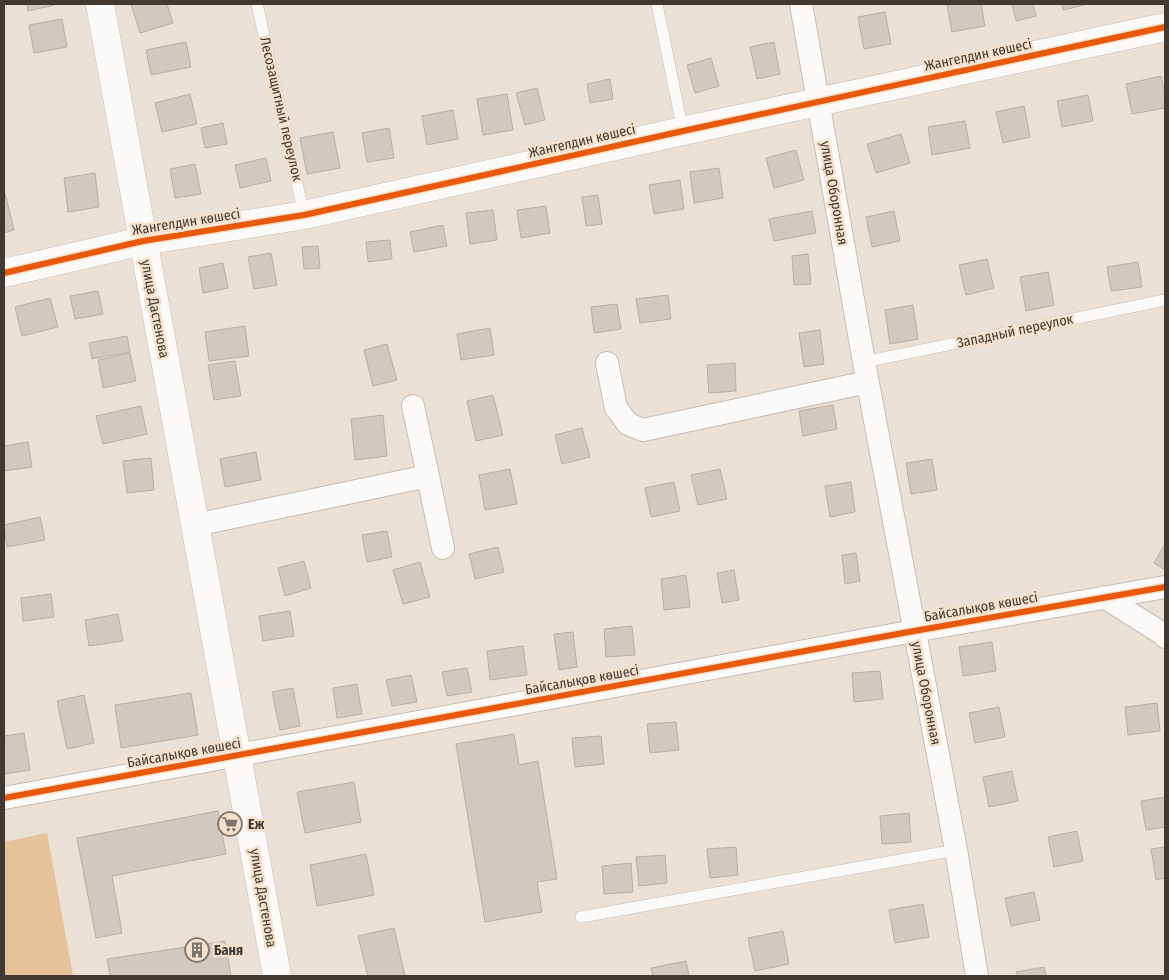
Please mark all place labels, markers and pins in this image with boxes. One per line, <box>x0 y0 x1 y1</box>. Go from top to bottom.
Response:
supermarket icon: Еж <box>217 811 243 837</box>
place label: Еж <box>248 816 265 833</box>
building icon: Баня <box>184 937 210 963</box>
place label: Баня <box>214 942 243 959</box>

